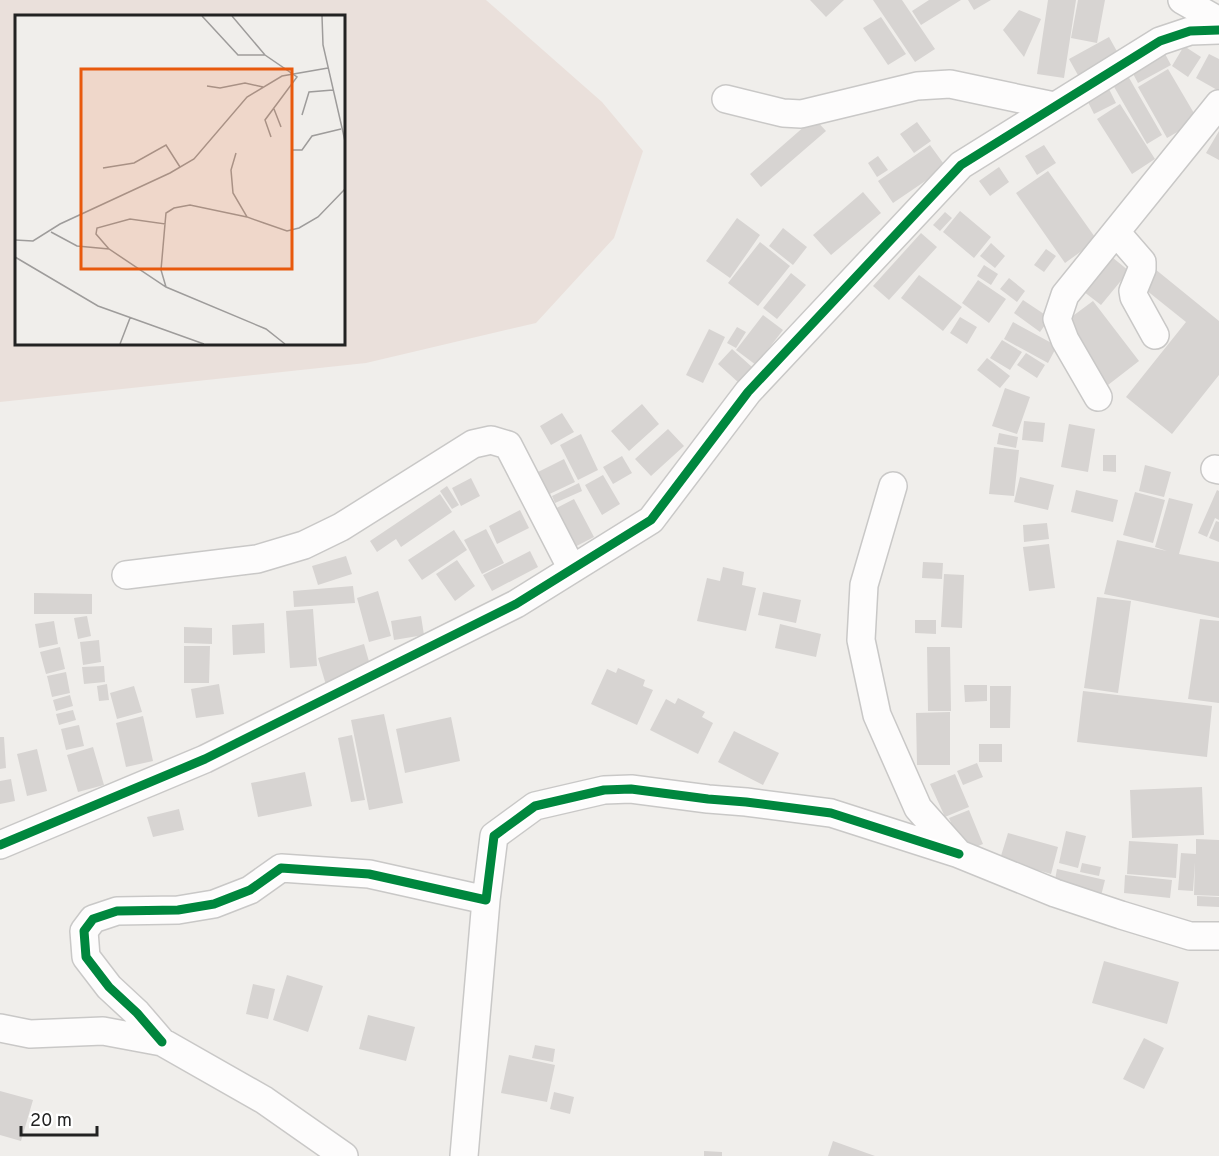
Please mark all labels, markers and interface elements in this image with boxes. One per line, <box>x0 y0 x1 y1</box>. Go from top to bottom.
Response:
inset map <box>15 15 345 345</box>
scale bar <box>21 1099 98 1137</box>
text: 20 m <box>30 1110 72 1133</box>

